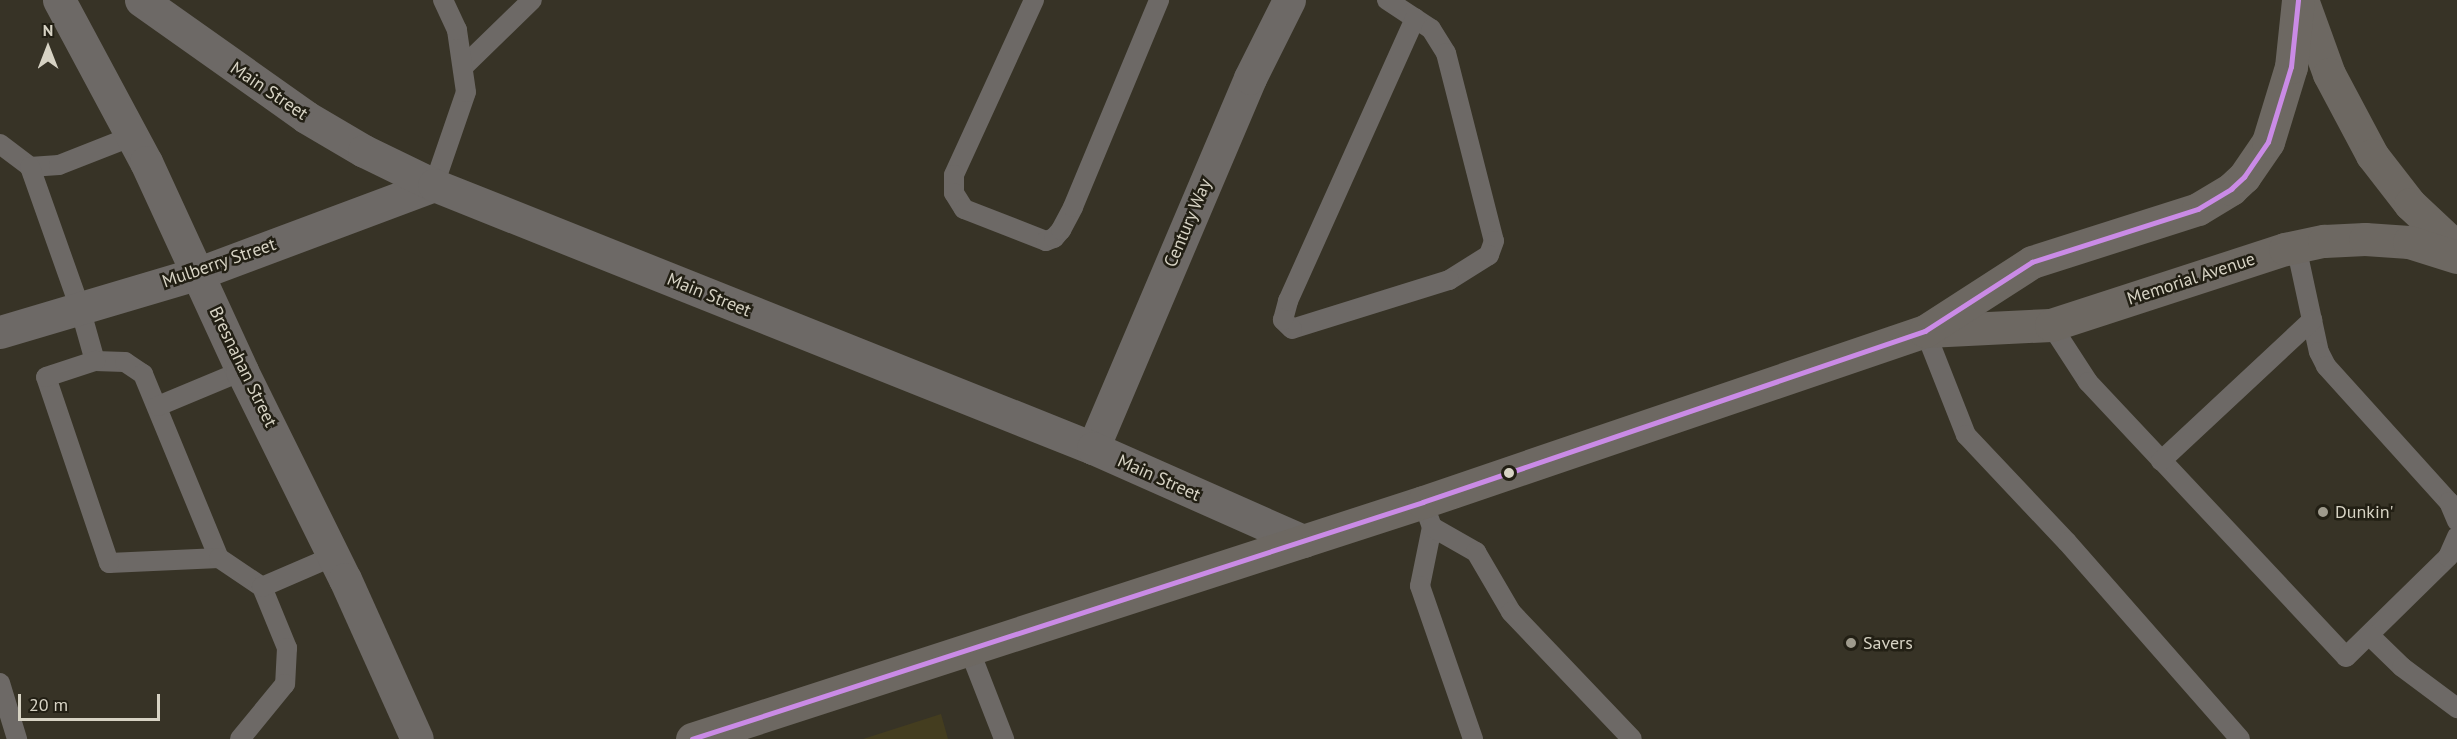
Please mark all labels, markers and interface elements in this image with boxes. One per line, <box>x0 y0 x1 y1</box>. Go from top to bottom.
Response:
north arrow <box>18 18 78 78</box>
text: N <box>43 20 53 40</box>
street label: Main Street <box>226 57 312 125</box>
street label: Century Way <box>1159 175 1217 271</box>
street label: Mulberry Street <box>159 233 279 293</box>
street label: Memorial Avenue <box>2124 248 2258 310</box>
street label: Main Street <box>664 268 754 322</box>
street label: Bresnahan Street <box>204 303 282 431</box>
street label: Main Street <box>1114 450 1204 506</box>
unlabelled marker <box>1503 467 1515 479</box>
place label: Dunkin' <box>2335 501 2394 523</box>
marker: Dunkin' <box>2316 505 2330 519</box>
place label: Savers <box>1863 632 1913 654</box>
marker: Savers <box>1844 636 1858 650</box>
scale bar <box>21 682 164 720</box>
text: 20 m <box>29 693 68 716</box>

